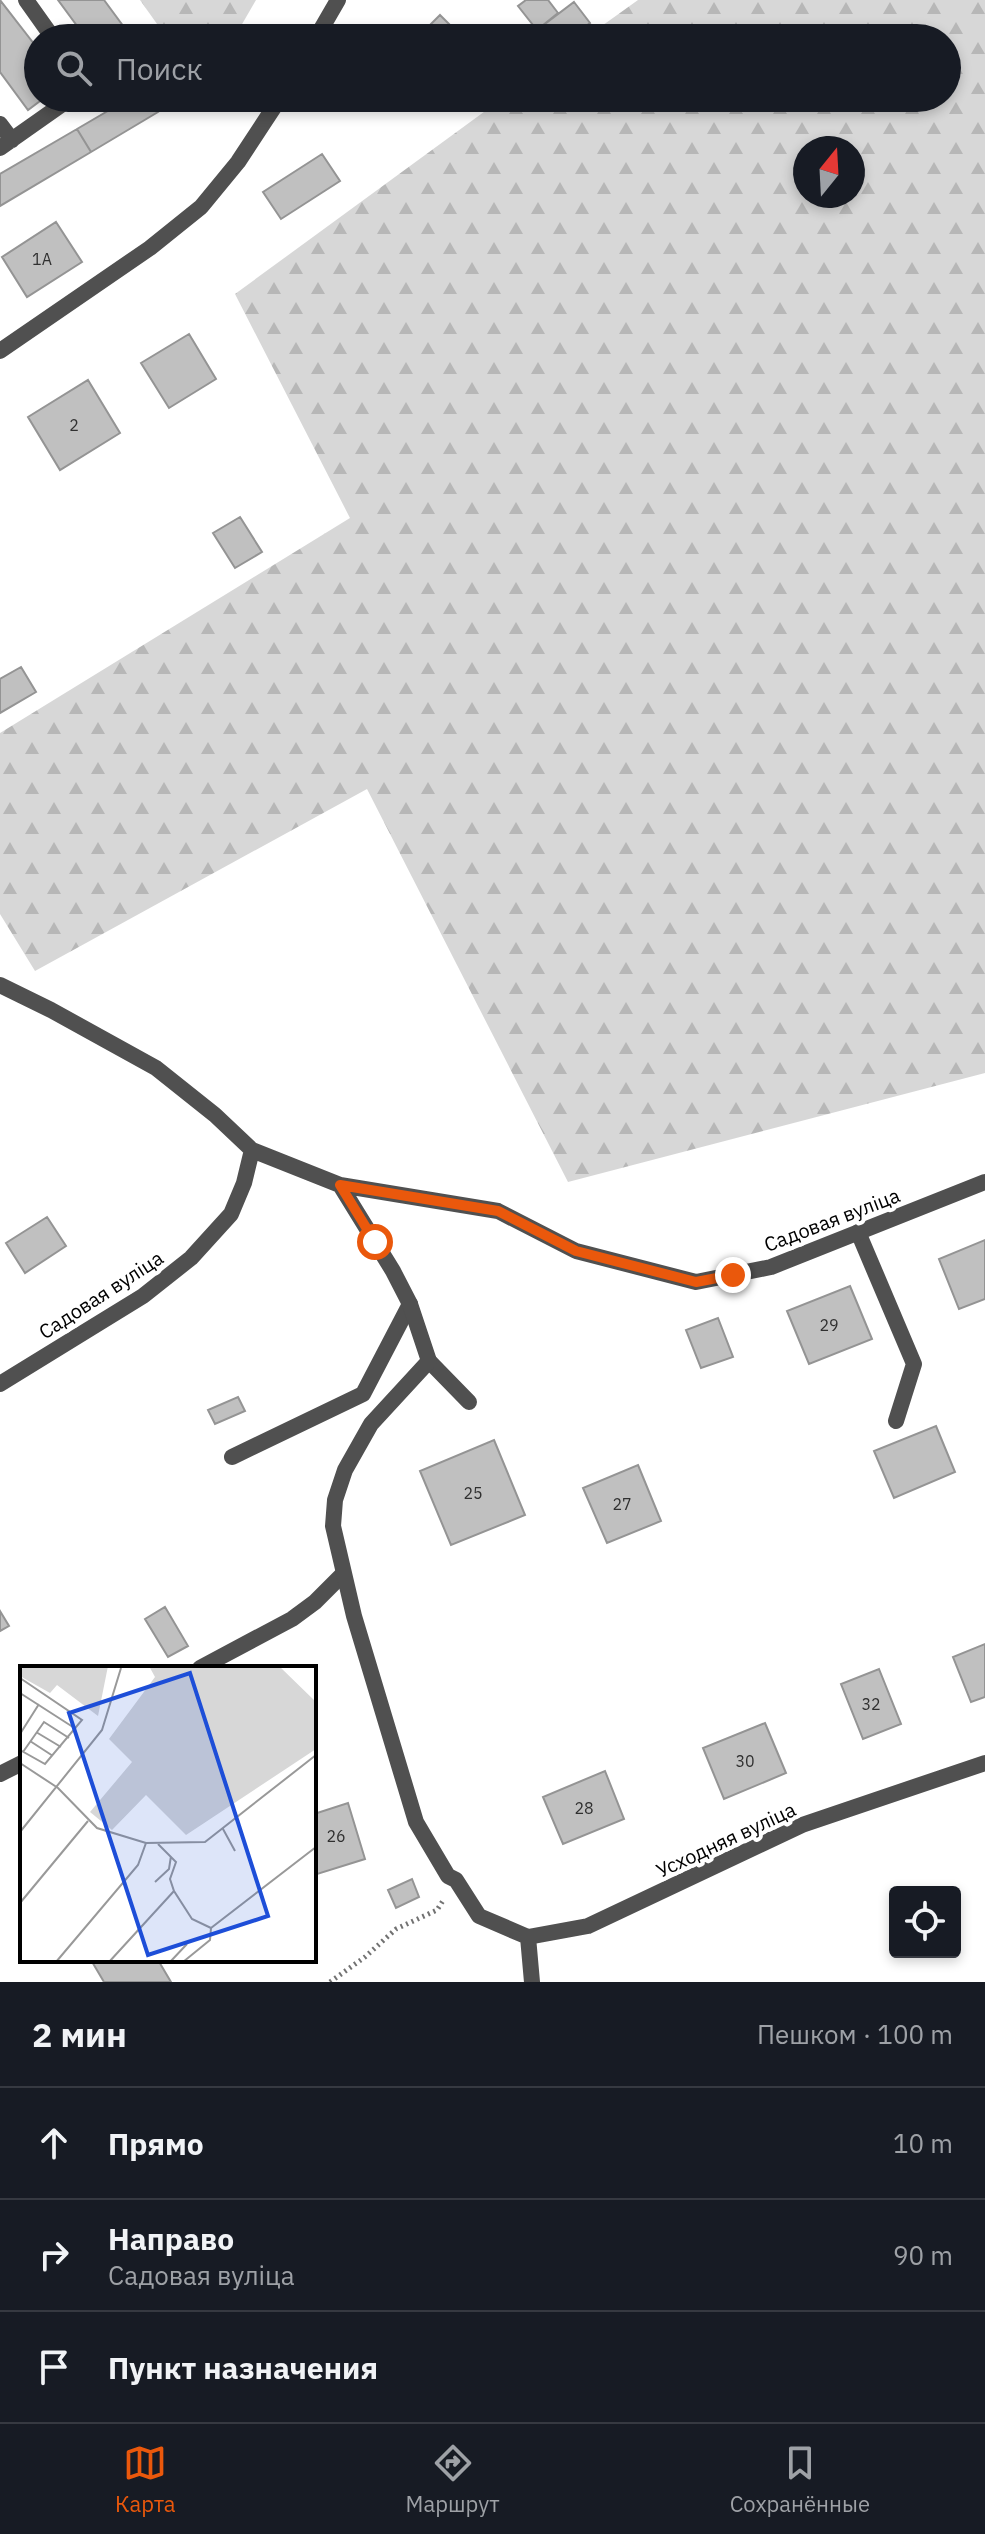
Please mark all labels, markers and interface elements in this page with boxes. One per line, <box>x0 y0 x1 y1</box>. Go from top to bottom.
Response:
search box <box>24 24 961 112</box>
icon: search <box>52 46 96 90</box>
text: Поиск <box>116 49 203 88</box>
north arrow <box>793 136 865 208</box>
house number: 1А <box>32 249 52 269</box>
house number: 2 <box>69 415 79 435</box>
street label: Садовая вуліца <box>760 1181 904 1258</box>
route start <box>357 1224 393 1260</box>
street label: Садовая вуліца <box>33 1244 169 1345</box>
route end <box>715 1257 751 1293</box>
house number: 29 <box>819 1315 839 1335</box>
house number: 25 <box>463 1483 483 1503</box>
house number: 27 <box>612 1494 632 1514</box>
inset map <box>20 1666 316 1962</box>
house number: 32 <box>861 1694 881 1714</box>
house number: 30 <box>735 1751 755 1771</box>
street label: Усходняя вуліца <box>652 1795 800 1884</box>
house number: 28 <box>574 1798 594 1818</box>
house number: 26 <box>326 1826 346 1846</box>
map controls <box>889 1886 961 1958</box>
button: locate <box>889 1886 961 1958</box>
text: 2 мин <box>32 2012 127 2056</box>
text: Пешком · 100 m <box>757 2017 953 2051</box>
icon: ahead <box>32 2121 76 2165</box>
text: Прямо <box>108 2124 204 2163</box>
text: 10 m <box>893 2126 953 2160</box>
text: Направо <box>108 2219 234 2258</box>
icon: right <box>32 2233 76 2277</box>
text: 90 m <box>893 2238 953 2272</box>
text: Садовая вуліца <box>108 2258 295 2292</box>
icon: arrive <box>32 2345 76 2389</box>
text: Пункт назначения <box>108 2348 378 2387</box>
tab: Карта <box>115 2441 176 2518</box>
tab: Маршрут <box>406 2441 500 2518</box>
tab: Сохранённые <box>730 2441 870 2518</box>

